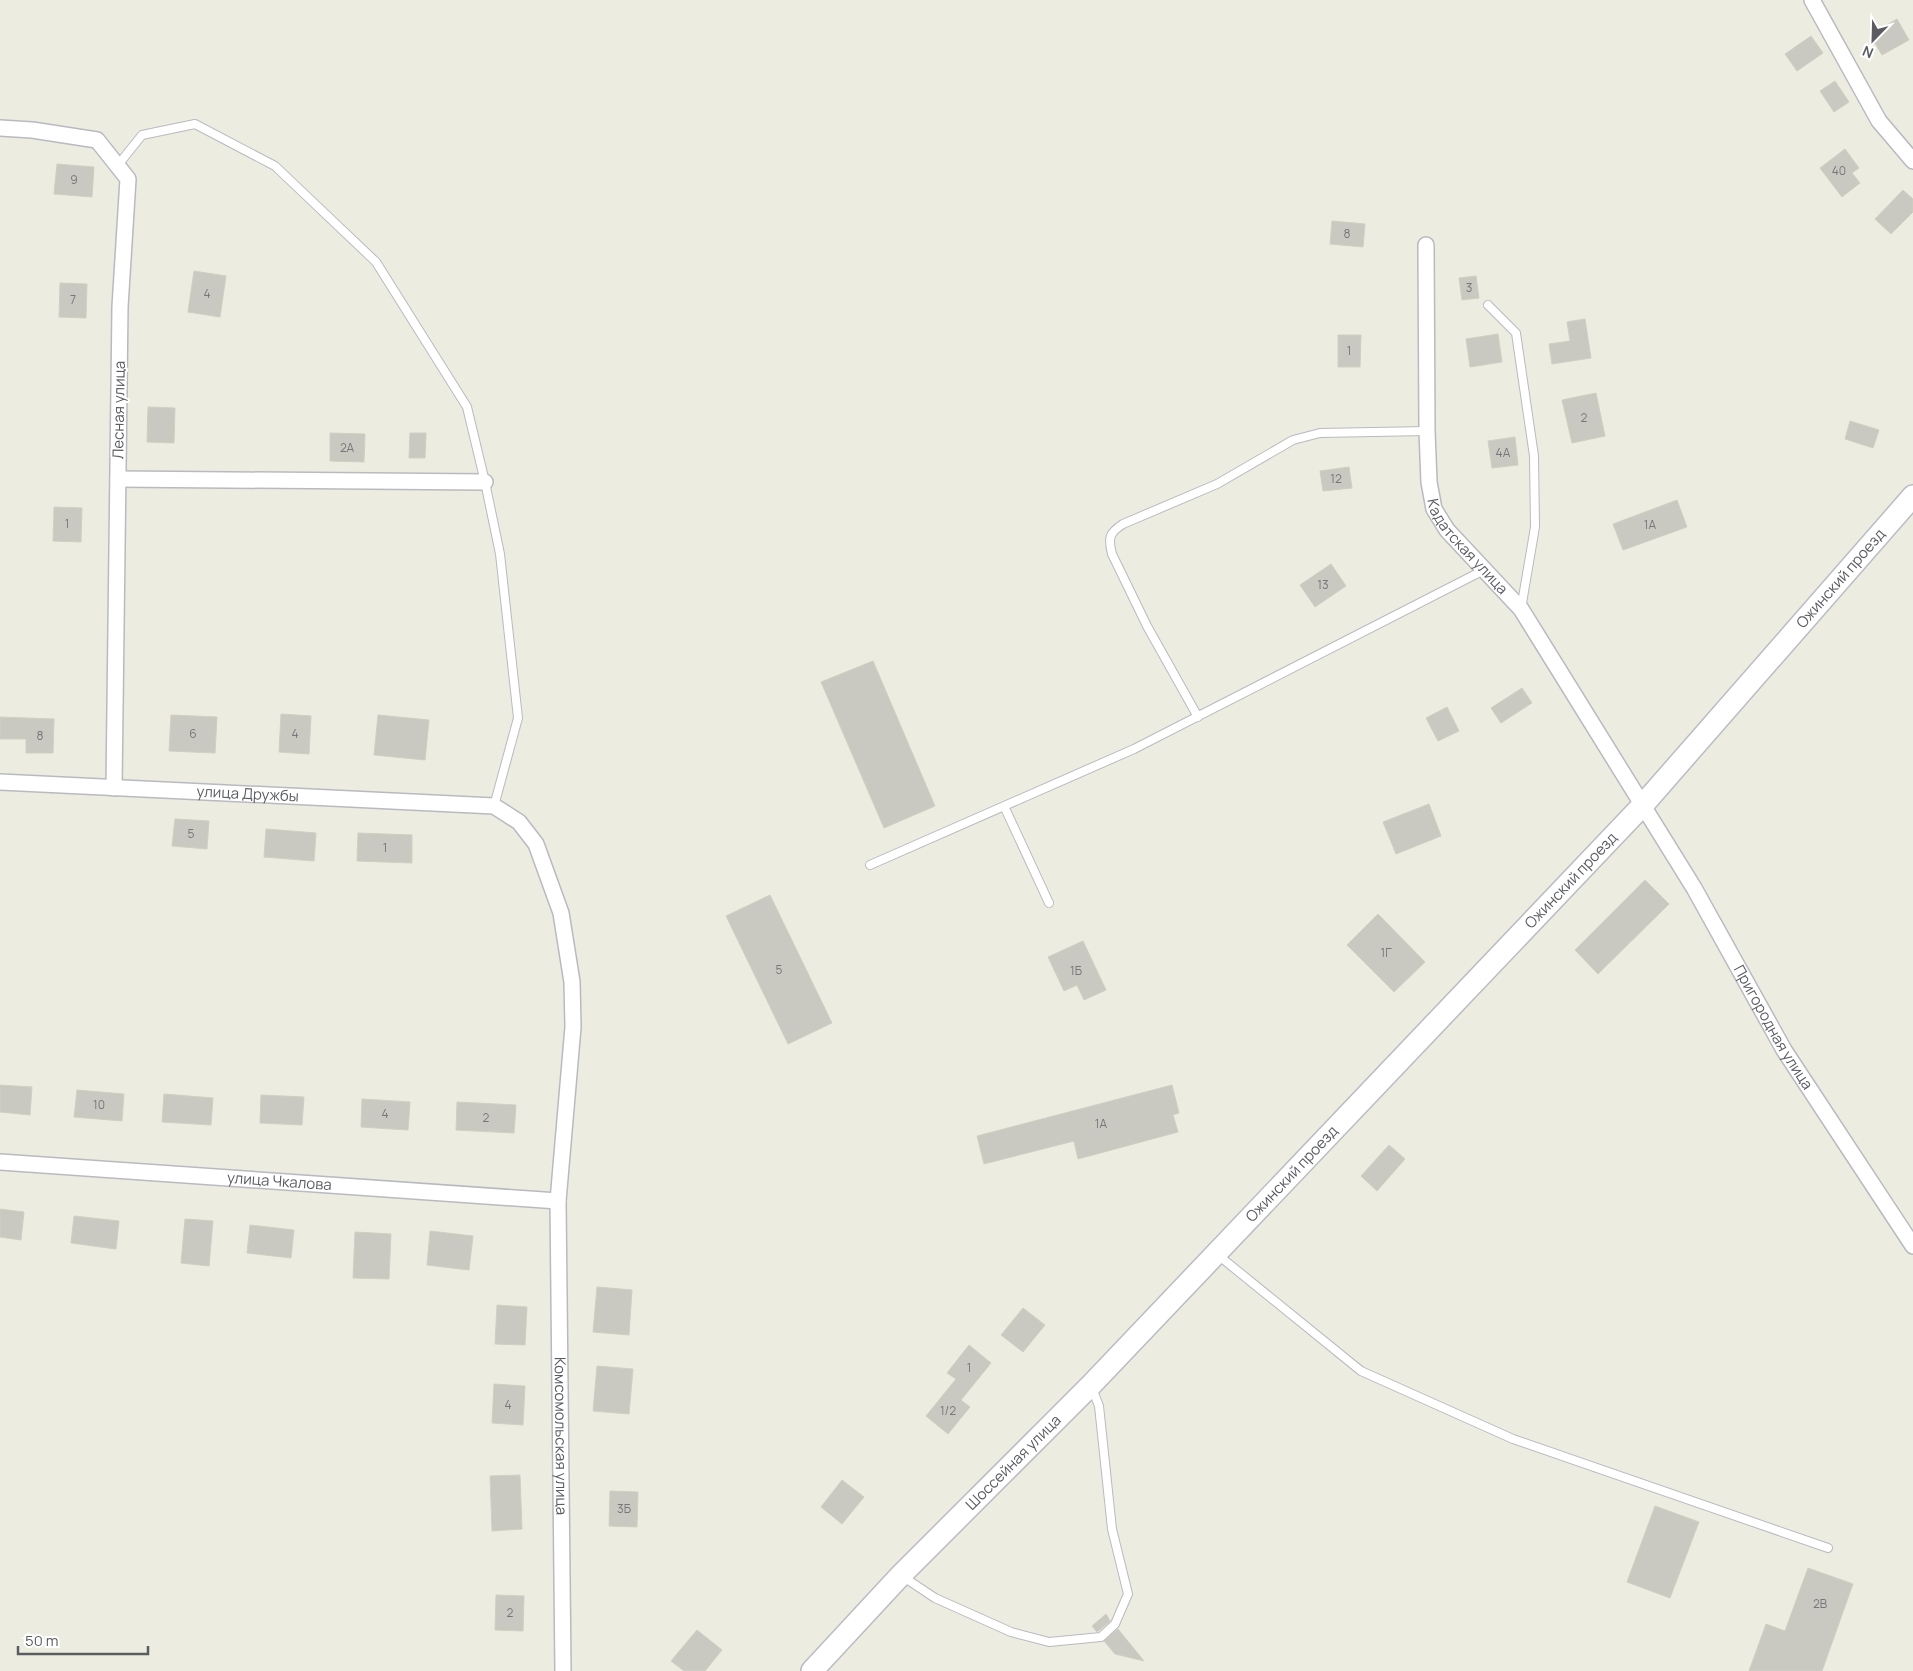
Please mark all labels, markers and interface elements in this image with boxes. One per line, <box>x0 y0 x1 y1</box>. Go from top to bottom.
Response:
north arrow <box>1848 15 1898 65</box>
text: N <box>1859 42 1876 63</box>
house number: 40 <box>1832 162 1846 179</box>
house number: 9 <box>70 171 78 188</box>
house number: 8 <box>1344 225 1351 242</box>
house number: 3 <box>1466 279 1472 296</box>
house number: 4 <box>203 285 211 302</box>
house number: 7 <box>70 291 76 308</box>
house number: 1 <box>1347 342 1351 359</box>
street label: Лесная улица <box>107 361 130 459</box>
house number: 2 <box>1581 409 1588 426</box>
house number: 2А <box>340 439 354 456</box>
house number: 4А <box>1496 444 1511 461</box>
house number: 12 <box>1330 470 1342 487</box>
street label: Кадатская улица <box>1422 497 1513 599</box>
house number: 1 <box>65 515 69 532</box>
house number: 1А <box>1644 516 1657 533</box>
street label: Ожинский проезд <box>1791 524 1890 632</box>
house number: 13 <box>1317 576 1329 593</box>
house number: 6 <box>189 725 197 742</box>
house number: 4 <box>291 725 299 742</box>
house number: 8 <box>37 727 44 744</box>
street label: улица Дружбы <box>196 781 299 807</box>
house number: 5 <box>188 825 195 842</box>
street label: Ожинский проезд <box>1520 827 1622 933</box>
house number: 1 <box>383 839 387 856</box>
house number: 1Г <box>1380 944 1392 961</box>
house number: 5 <box>776 961 783 978</box>
street label: Пригородная улица <box>1729 961 1818 1094</box>
house number: 1Б <box>1070 962 1082 979</box>
house number: 10 <box>93 1096 105 1113</box>
house number: 4 <box>381 1105 389 1122</box>
house number: 2 <box>483 1109 490 1126</box>
house number: 1А <box>1095 1115 1108 1132</box>
street label: Ожинский проезд <box>1241 1121 1342 1226</box>
street label: улица Чкалова <box>226 1167 332 1195</box>
street label: Комсомольская улица <box>550 1357 572 1515</box>
house number: 1 <box>967 1359 971 1376</box>
house number: 4 <box>504 1396 512 1413</box>
house number: 1/2 <box>940 1402 956 1419</box>
street label: Шоссейная улица <box>961 1410 1066 1515</box>
house number: 3Б <box>617 1500 631 1517</box>
house number: 2В <box>1813 1595 1827 1612</box>
house number: 2 <box>507 1604 514 1621</box>
scale bar <box>18 1624 148 1656</box>
text: 50 m <box>25 1630 59 1651</box>

